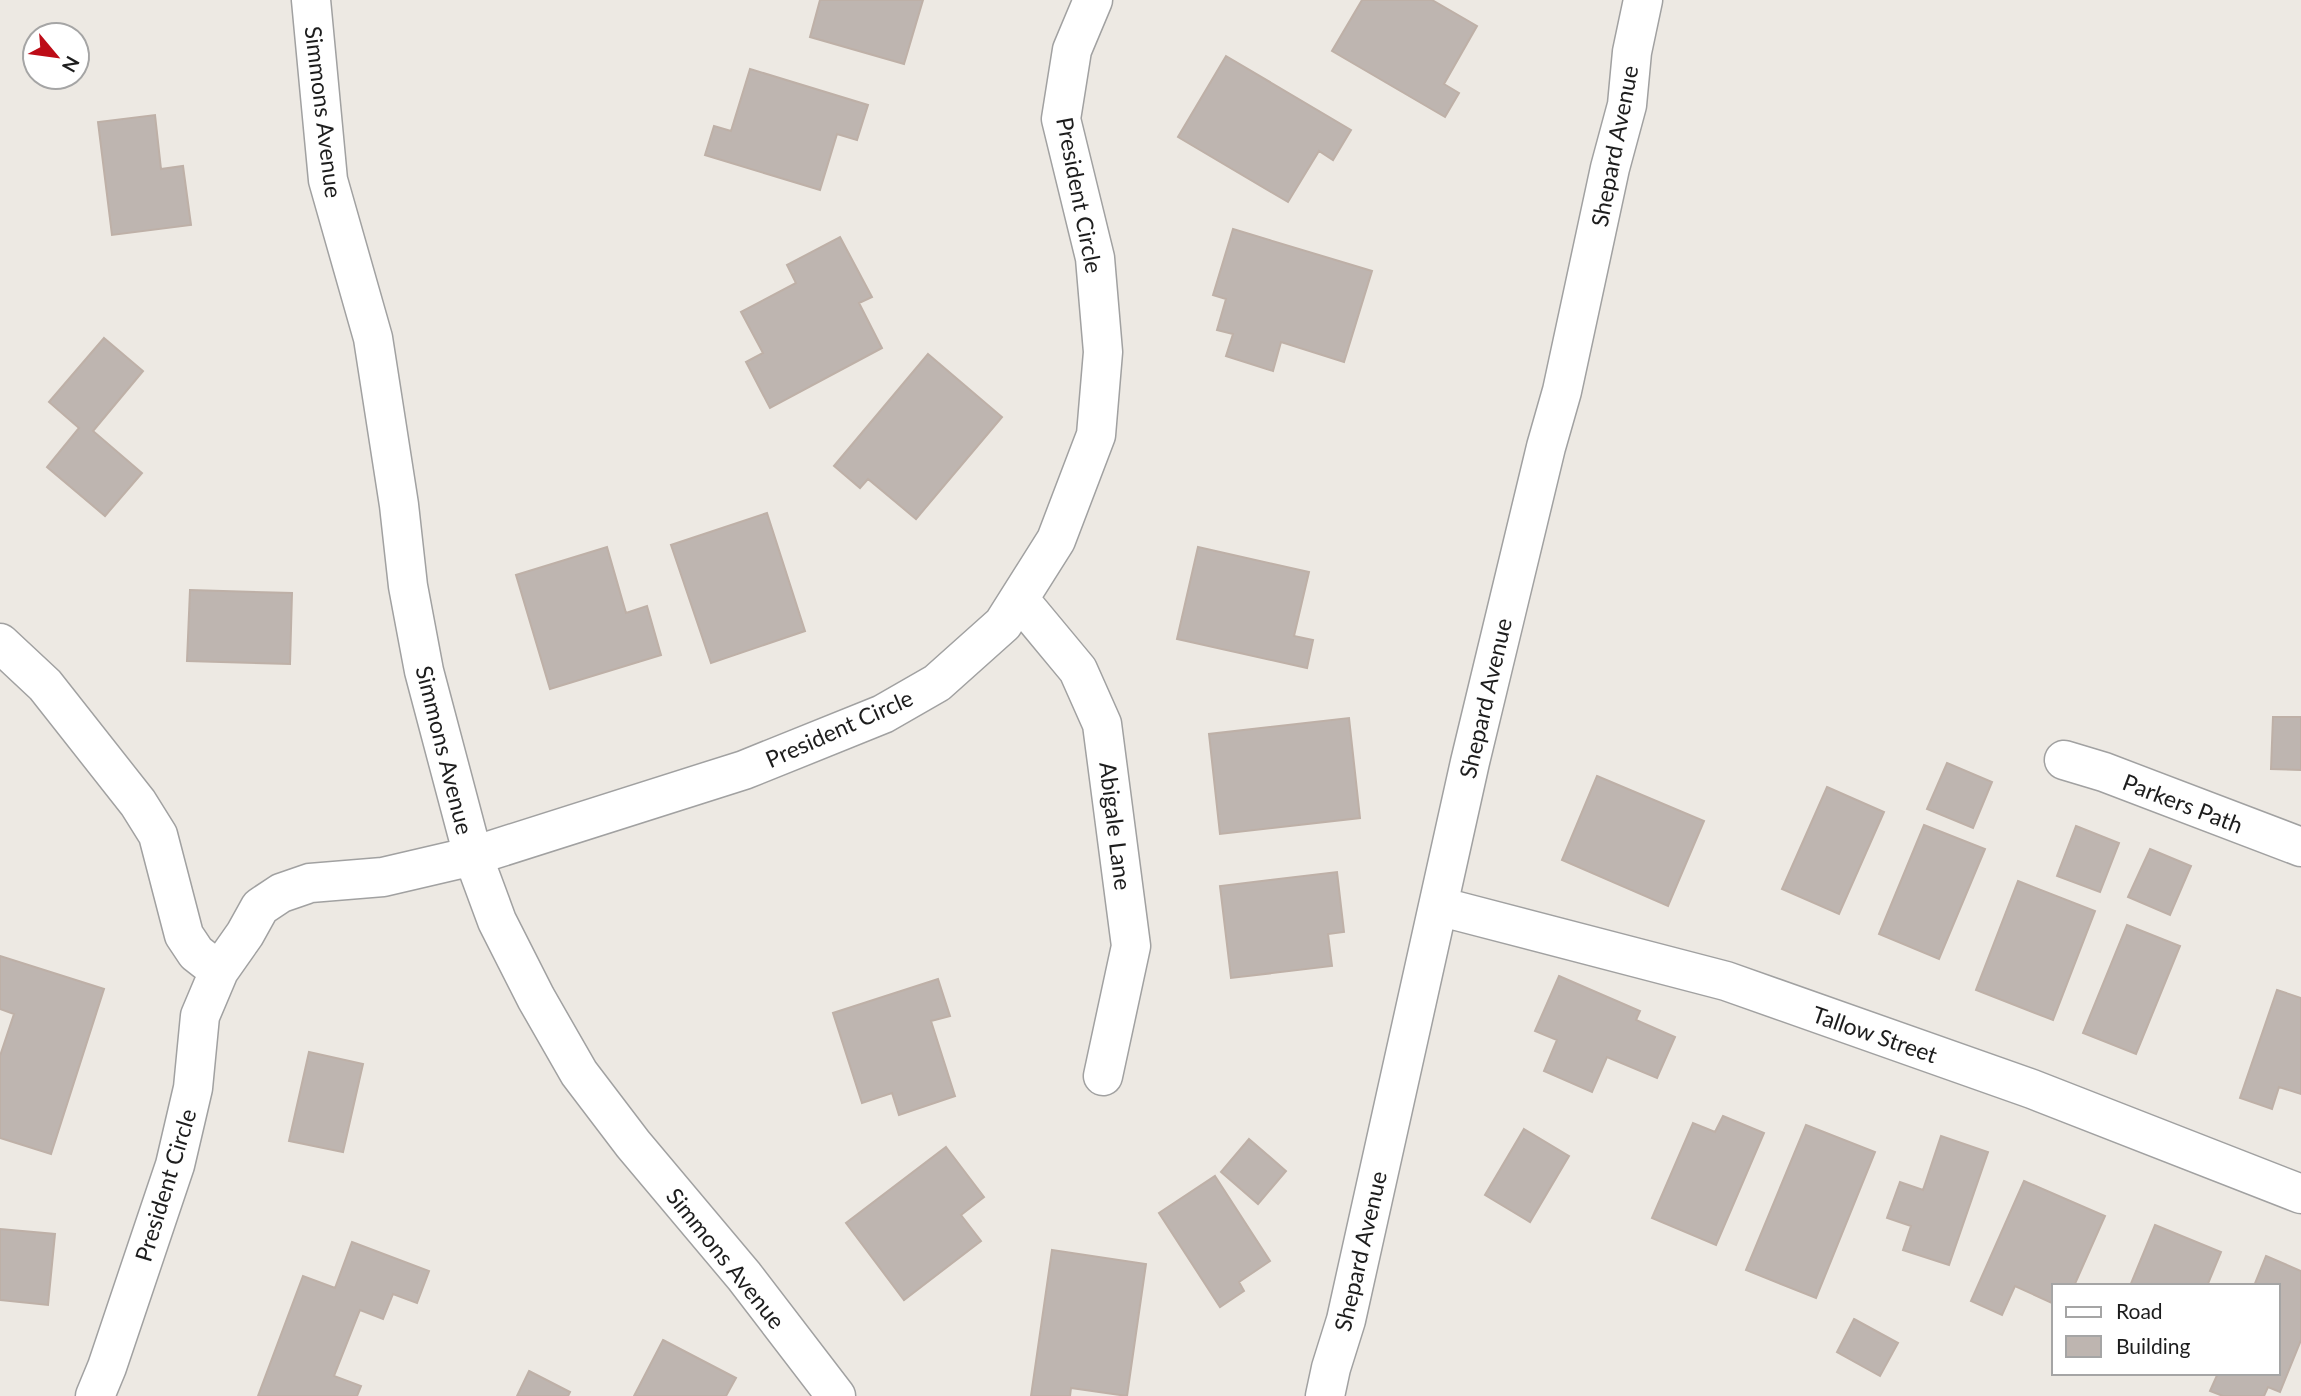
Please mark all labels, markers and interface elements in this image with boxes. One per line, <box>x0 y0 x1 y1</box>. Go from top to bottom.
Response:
north arrow <box>21 21 91 91</box>
street label: Simmons Avenue <box>300 25 348 199</box>
text: N <box>58 53 85 76</box>
street label: Shepard Avenue <box>1585 63 1643 229</box>
street label: President Circle <box>1051 115 1109 275</box>
street label: Shepard Avenue <box>1453 615 1517 781</box>
street label: Simmons Avenue <box>411 663 479 837</box>
street label: President Circle <box>761 683 917 773</box>
street label: Abigale Lane <box>1094 760 1138 892</box>
street label: Parkers Path <box>2119 767 2247 839</box>
street label: Tallow Street <box>1809 1000 1942 1069</box>
street label: President Circle <box>128 1105 202 1265</box>
street label: Shepard Avenue <box>1328 1168 1392 1334</box>
street label: Simmons Avenue <box>661 1182 791 1334</box>
legend <box>2052 1284 2280 1375</box>
text: Road <box>2116 1298 2163 1323</box>
text: Building <box>2116 1333 2191 1358</box>

